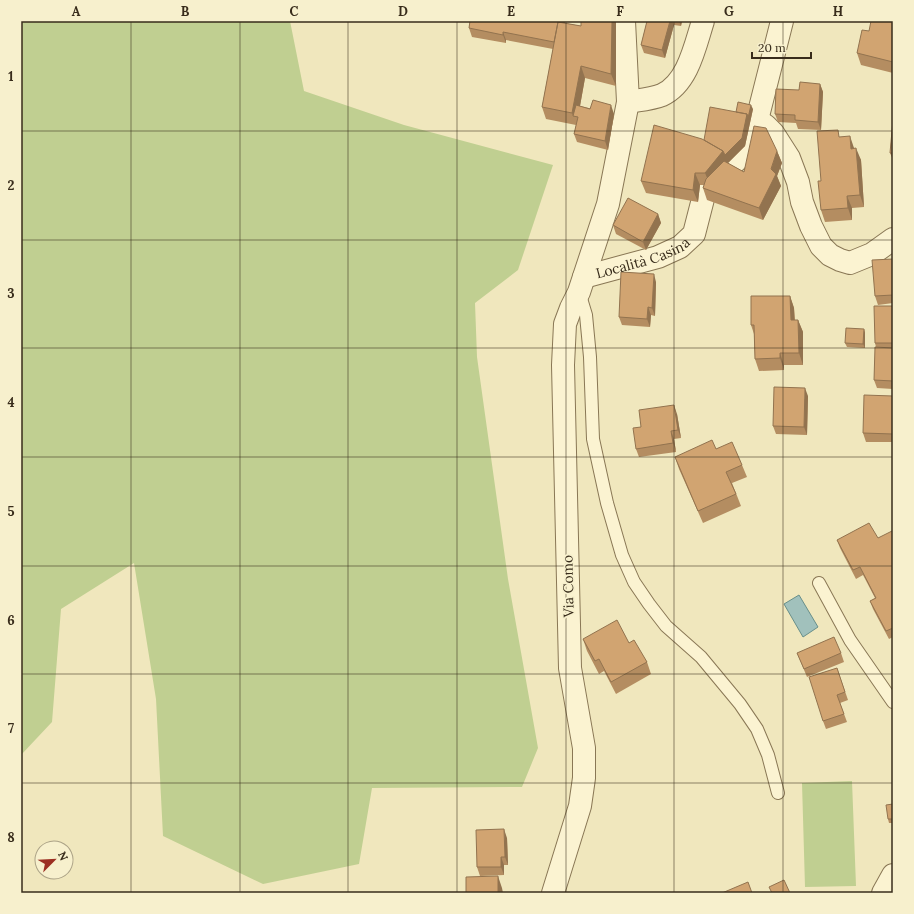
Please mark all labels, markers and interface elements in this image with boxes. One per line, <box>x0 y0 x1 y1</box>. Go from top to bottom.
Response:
text: A <box>72 3 81 20</box>
text: B <box>181 3 190 20</box>
text: C <box>290 3 299 20</box>
text: D <box>398 3 408 20</box>
text: E <box>507 3 515 20</box>
text: F <box>616 3 624 20</box>
text: G <box>724 3 734 20</box>
text: H <box>833 3 843 20</box>
scale bar <box>752 34 811 60</box>
text: 20 m <box>758 40 786 55</box>
text: 1 <box>8 68 14 85</box>
text: 2 <box>8 177 15 194</box>
street label: Località Casina <box>594 233 694 282</box>
text: 3 <box>7 285 15 302</box>
text: 4 <box>7 394 15 411</box>
text: 5 <box>7 503 15 520</box>
street label: Via Como <box>558 555 578 618</box>
text: 6 <box>7 612 15 629</box>
text: 7 <box>8 720 14 737</box>
text: 8 <box>7 829 15 846</box>
north arrow <box>34 840 74 880</box>
text: N <box>55 849 71 863</box>

